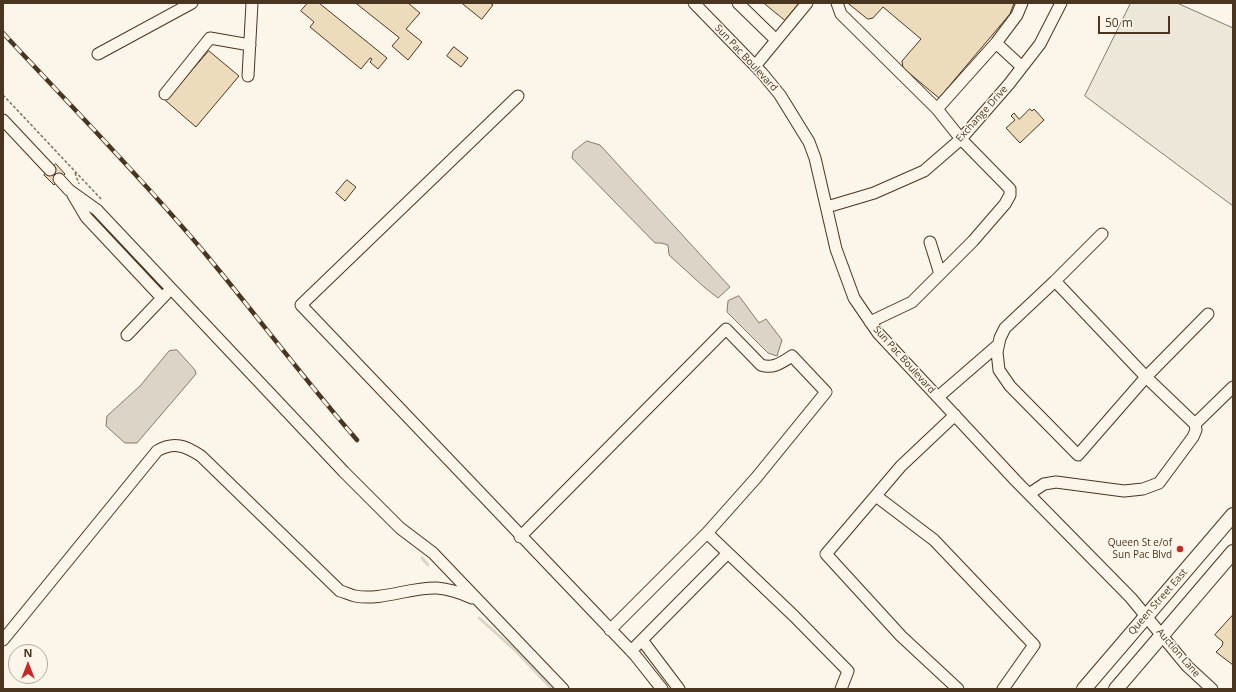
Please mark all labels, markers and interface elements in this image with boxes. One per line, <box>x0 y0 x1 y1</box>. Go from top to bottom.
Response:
scale bar <box>1100 8 1172 34</box>
text: 50 m <box>1105 14 1133 31</box>
street label: Sun Pac Boulevard <box>712 22 780 94</box>
street label: Exchange Drive <box>954 83 1010 145</box>
street label: Sun Pac Boulevard <box>870 324 938 396</box>
place label: Queen St e/of Sun Pac Blvd <box>1108 537 1172 560</box>
marker: Queen St e/of Sun Pac Blvd <box>1175 544 1185 554</box>
street label: Queen Street East <box>1126 566 1190 638</box>
street label: Auction Lane <box>1154 626 1202 680</box>
north arrow <box>8 644 48 684</box>
text: N <box>24 645 32 660</box>

